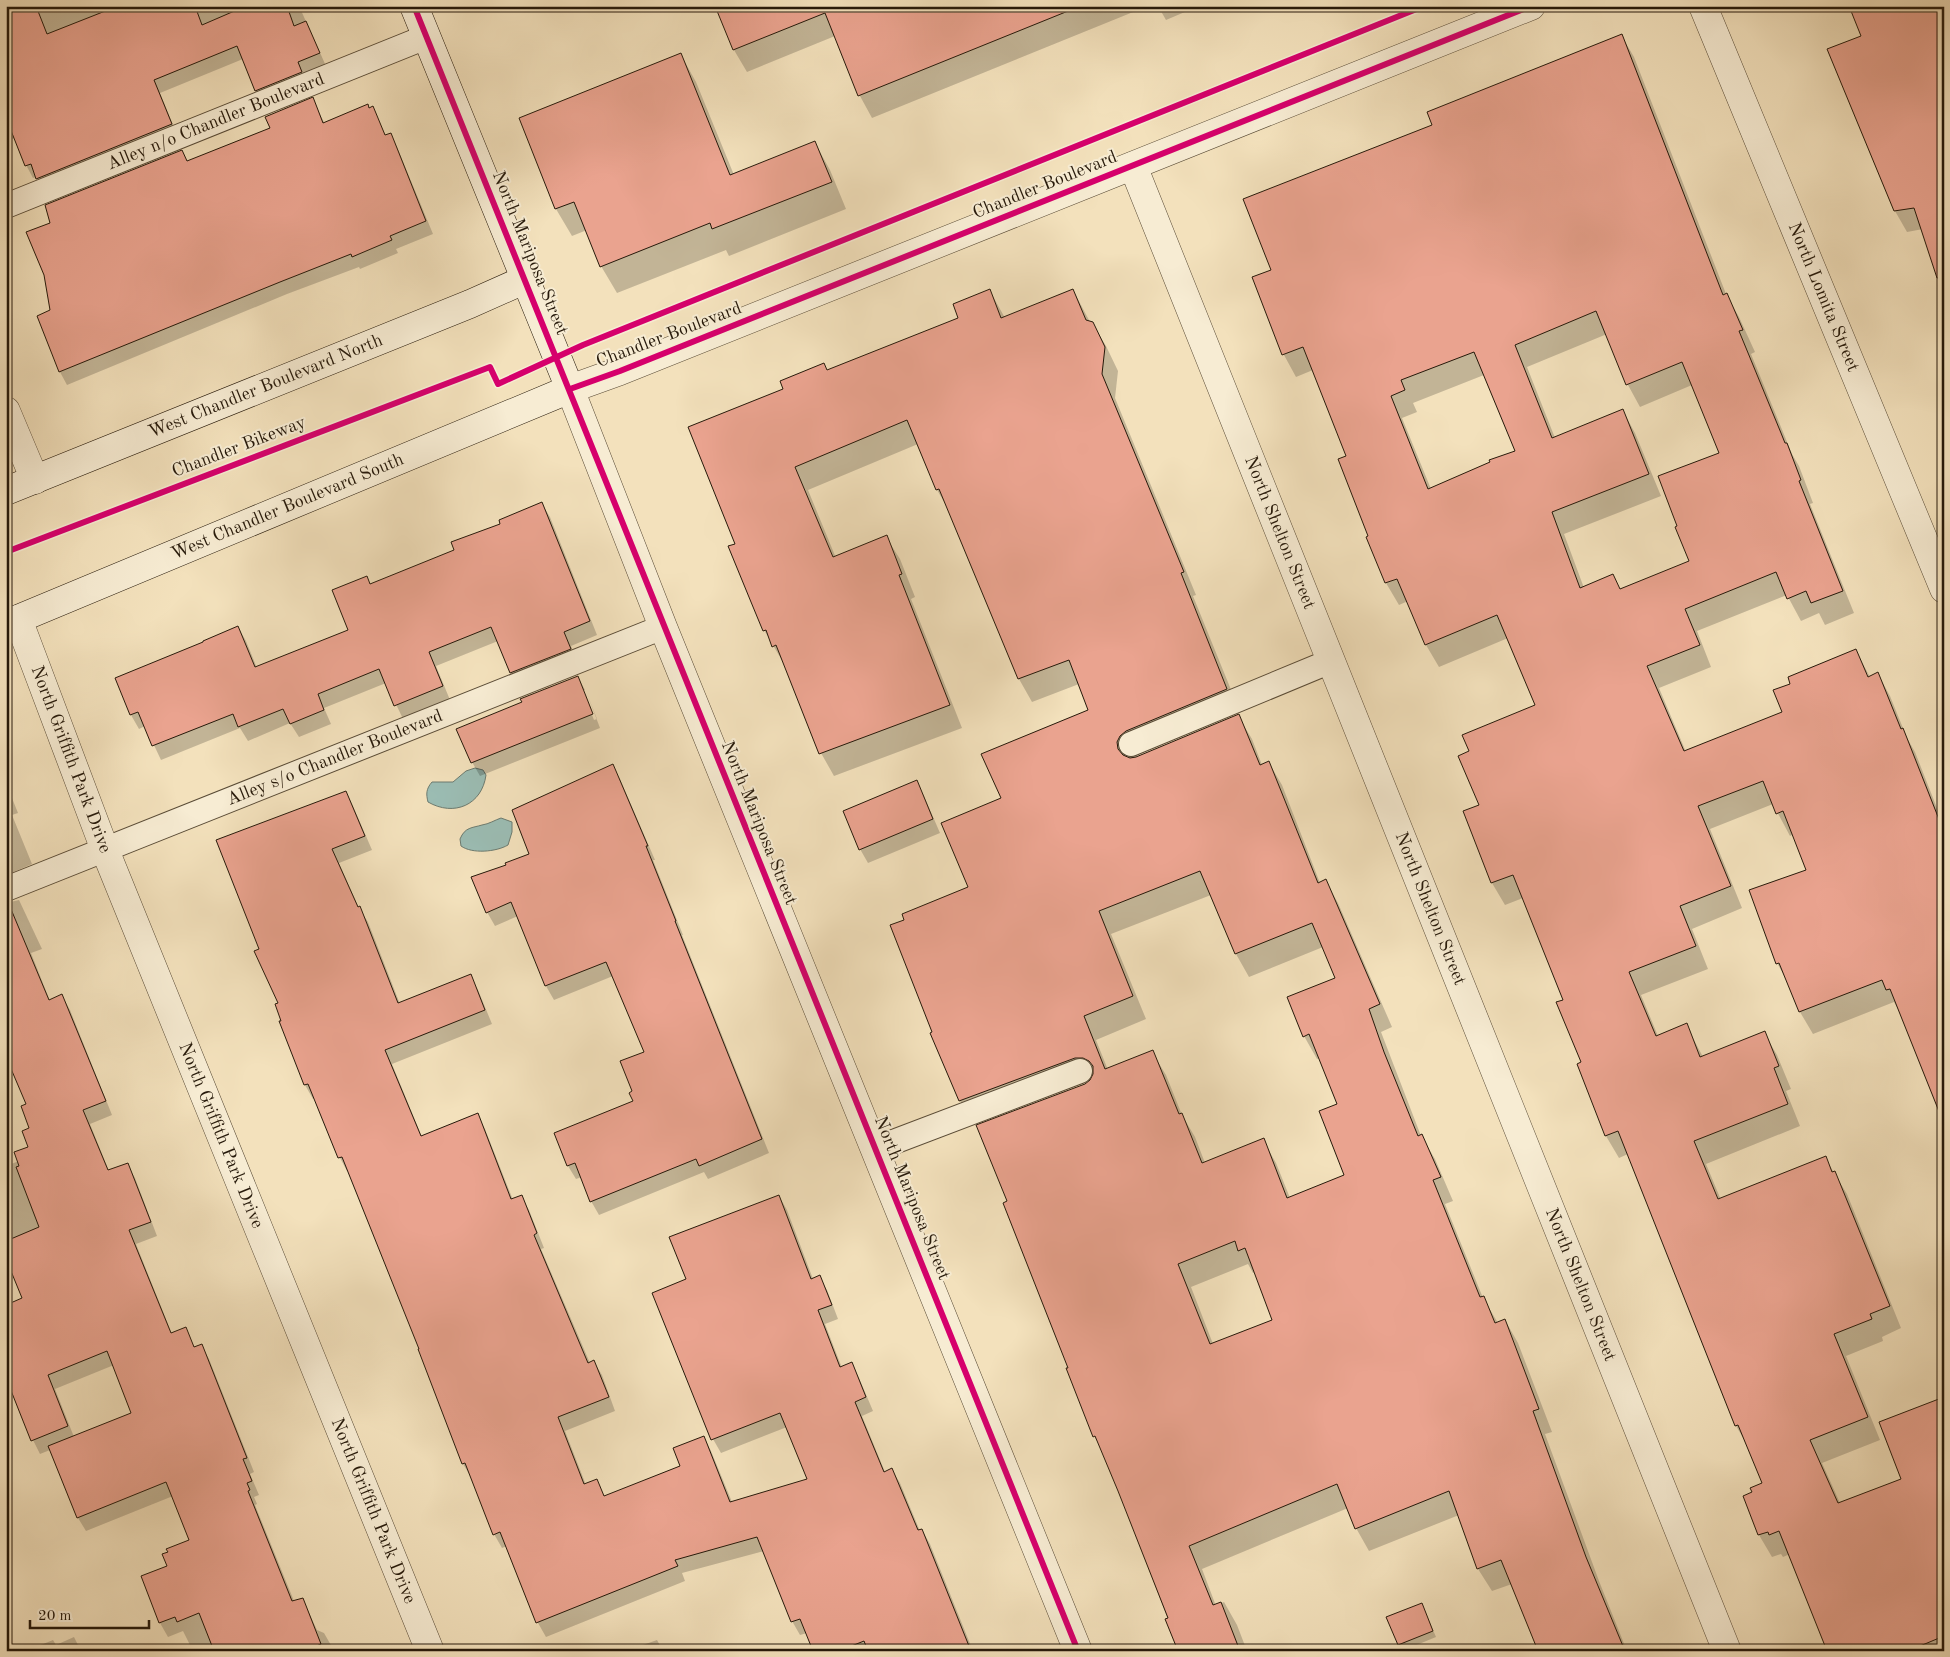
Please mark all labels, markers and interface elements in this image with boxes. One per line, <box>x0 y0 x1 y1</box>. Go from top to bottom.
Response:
street label: Alley n/o Chandler Boulevard <box>104 70 327 173</box>
street label: Chandler Boulevard <box>970 148 1120 222</box>
street label: North Mariposa Street <box>489 168 571 338</box>
street label: North Lomita Street <box>1785 220 1862 374</box>
street label: Chandler Boulevard <box>594 299 744 371</box>
street label: West Chandler Boulevard North <box>146 331 385 442</box>
street label: Chandler Bikeway <box>170 413 309 481</box>
street label: West Chandler Boulevard South <box>169 450 407 563</box>
street label: North Shelton Street <box>1241 454 1318 612</box>
street label: North Griffith Park Drive <box>27 663 114 856</box>
street label: Alley s/o Chandler Boulevard <box>224 707 445 809</box>
street label: North Mariposa Street <box>718 738 800 908</box>
street label: North Shelton Street <box>1391 830 1469 988</box>
street label: North Griffith Park Drive <box>175 1040 267 1231</box>
street label: North Mariposa Street <box>871 1113 953 1283</box>
street label: North Shelton Street <box>1542 1206 1619 1364</box>
street label: North Griffith Park Drive <box>327 1415 419 1606</box>
scale bar <box>30 1597 149 1629</box>
text: 20 m <box>38 1609 72 1624</box>

